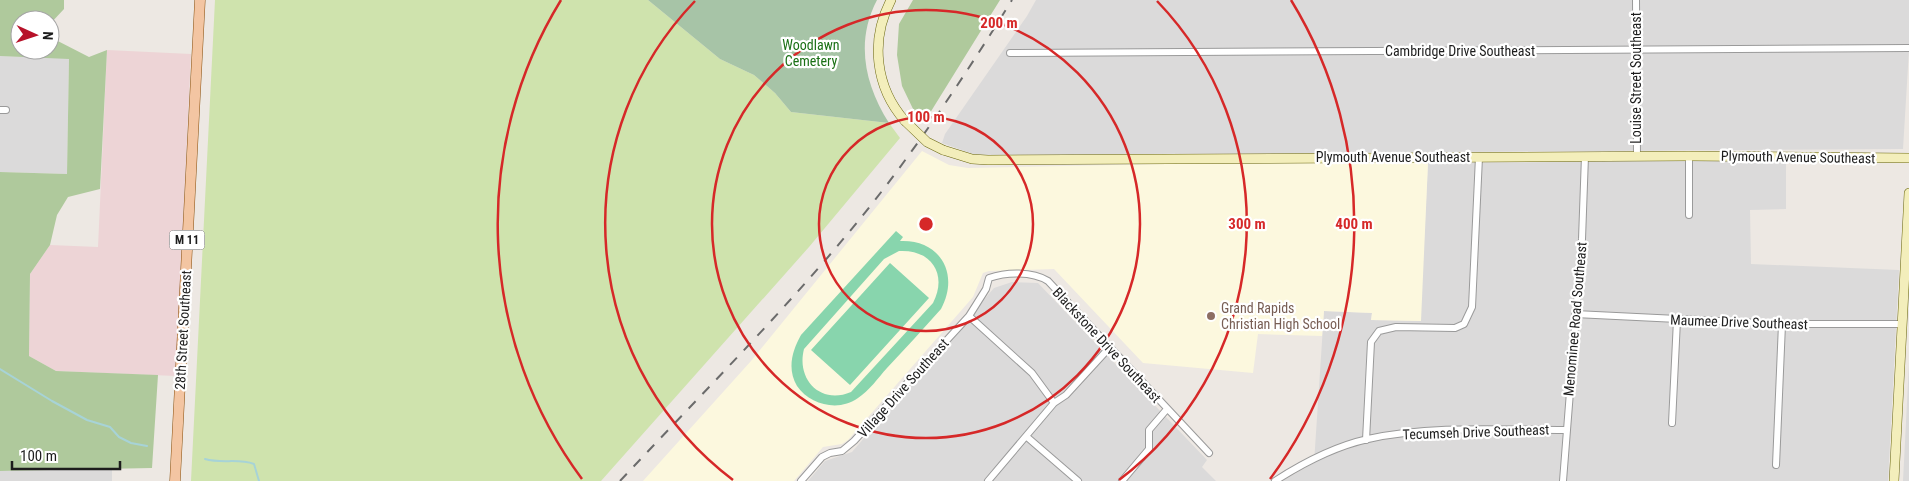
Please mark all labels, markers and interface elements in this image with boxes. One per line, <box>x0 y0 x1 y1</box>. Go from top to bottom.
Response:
north arrow <box>10 10 60 60</box>
street label: Louise Street Southeast <box>1628 12 1644 144</box>
text: 200 m <box>980 14 1018 32</box>
text: N <box>40 31 56 40</box>
park label: Woodlawn Cemetery <box>782 37 840 69</box>
street label: Cambridge Drive Southeast <box>1385 43 1535 59</box>
text: 100 m <box>907 108 945 126</box>
street label: Plymouth Avenue Southeast <box>1721 148 1875 166</box>
street label: Plymouth Avenue Southeast <box>1316 149 1470 165</box>
centre of rings <box>917 215 935 233</box>
text: 300 m <box>1228 215 1266 233</box>
text: 400 m <box>1335 215 1373 233</box>
road number: M 11 <box>170 230 204 250</box>
street label: Menominee Road Southeast <box>1560 241 1590 397</box>
street label: 28th Street Southeast <box>172 270 194 390</box>
street label: Blackstone Drive Southeast <box>1050 284 1164 406</box>
place label: Grand Rapids Christian High School <box>1221 300 1340 332</box>
marker: Grand Rapids Christian High School <box>1205 310 1217 322</box>
street label: Maumee Drive Southeast <box>1670 312 1808 332</box>
street label: Village Drive Southeast <box>854 335 952 441</box>
street label: Tecumseh Drive Southeast <box>1402 421 1550 443</box>
scale bar <box>12 438 120 470</box>
text: 100 m <box>20 447 57 465</box>

